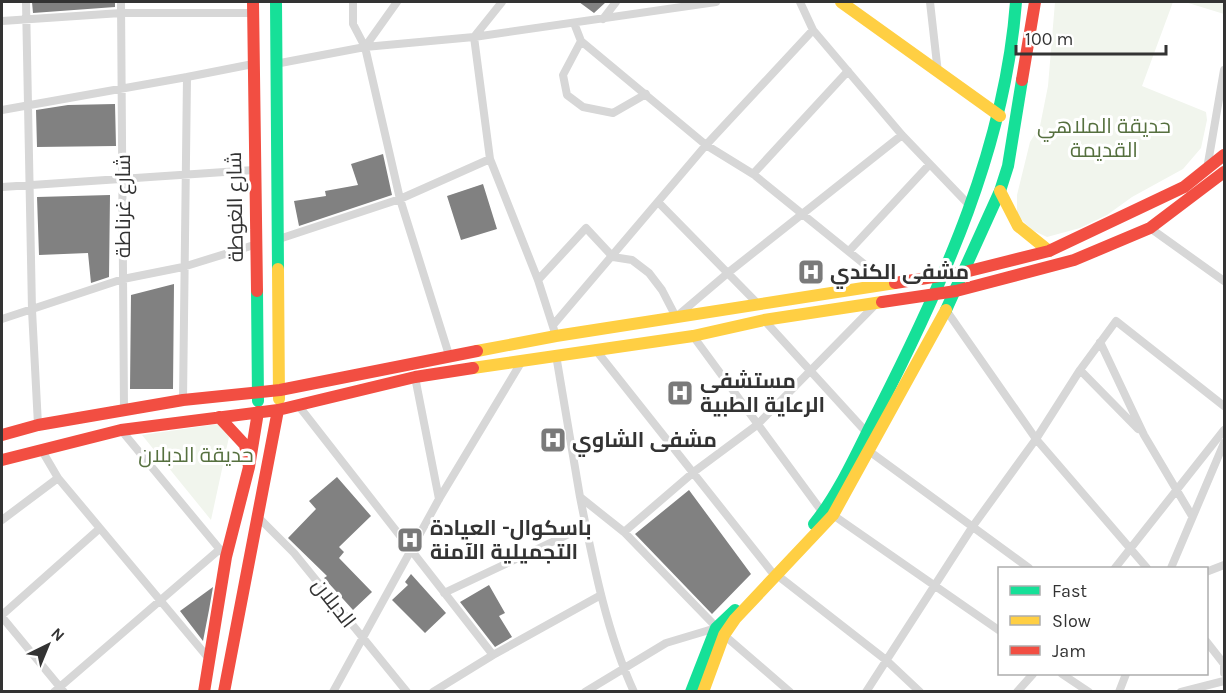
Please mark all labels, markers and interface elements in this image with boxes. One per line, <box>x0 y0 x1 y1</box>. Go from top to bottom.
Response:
scale bar <box>1016 18 1166 56</box>
text: 100 m <box>1025 28 1073 50</box>
park label: حديقة الملاهي القديمة <box>1037 114 1171 162</box>
street label: شارع الغوطة <box>222 152 250 262</box>
street label: شارع غرناطة <box>111 154 137 258</box>
hospital icon: مشفى الكندي <box>796 257 826 287</box>
place label: مشفى الكندي <box>830 260 969 289</box>
place label: مستشفى الرعاية الطبية <box>700 369 825 417</box>
hospital icon: مستشفى الرعاية الطبية <box>665 378 695 408</box>
hospital icon: مشفى الشاوي <box>538 425 568 455</box>
place label: مشفى الشاوي <box>572 428 717 457</box>
park label: حديقة الدبلان <box>138 443 254 468</box>
place label: باسكوال- العيادة التجميلية الآمنة <box>430 516 591 564</box>
hospital icon: باسكوال- العيادة التجميلية الآمنة <box>395 525 425 555</box>
legend <box>998 567 1208 675</box>
street label: الدبلان <box>306 573 361 633</box>
text: Fast <box>1052 580 1087 602</box>
text: Slow <box>1052 610 1091 632</box>
north arrow <box>18 615 78 675</box>
text: N <box>47 624 69 645</box>
text: Jam <box>1052 640 1086 662</box>

